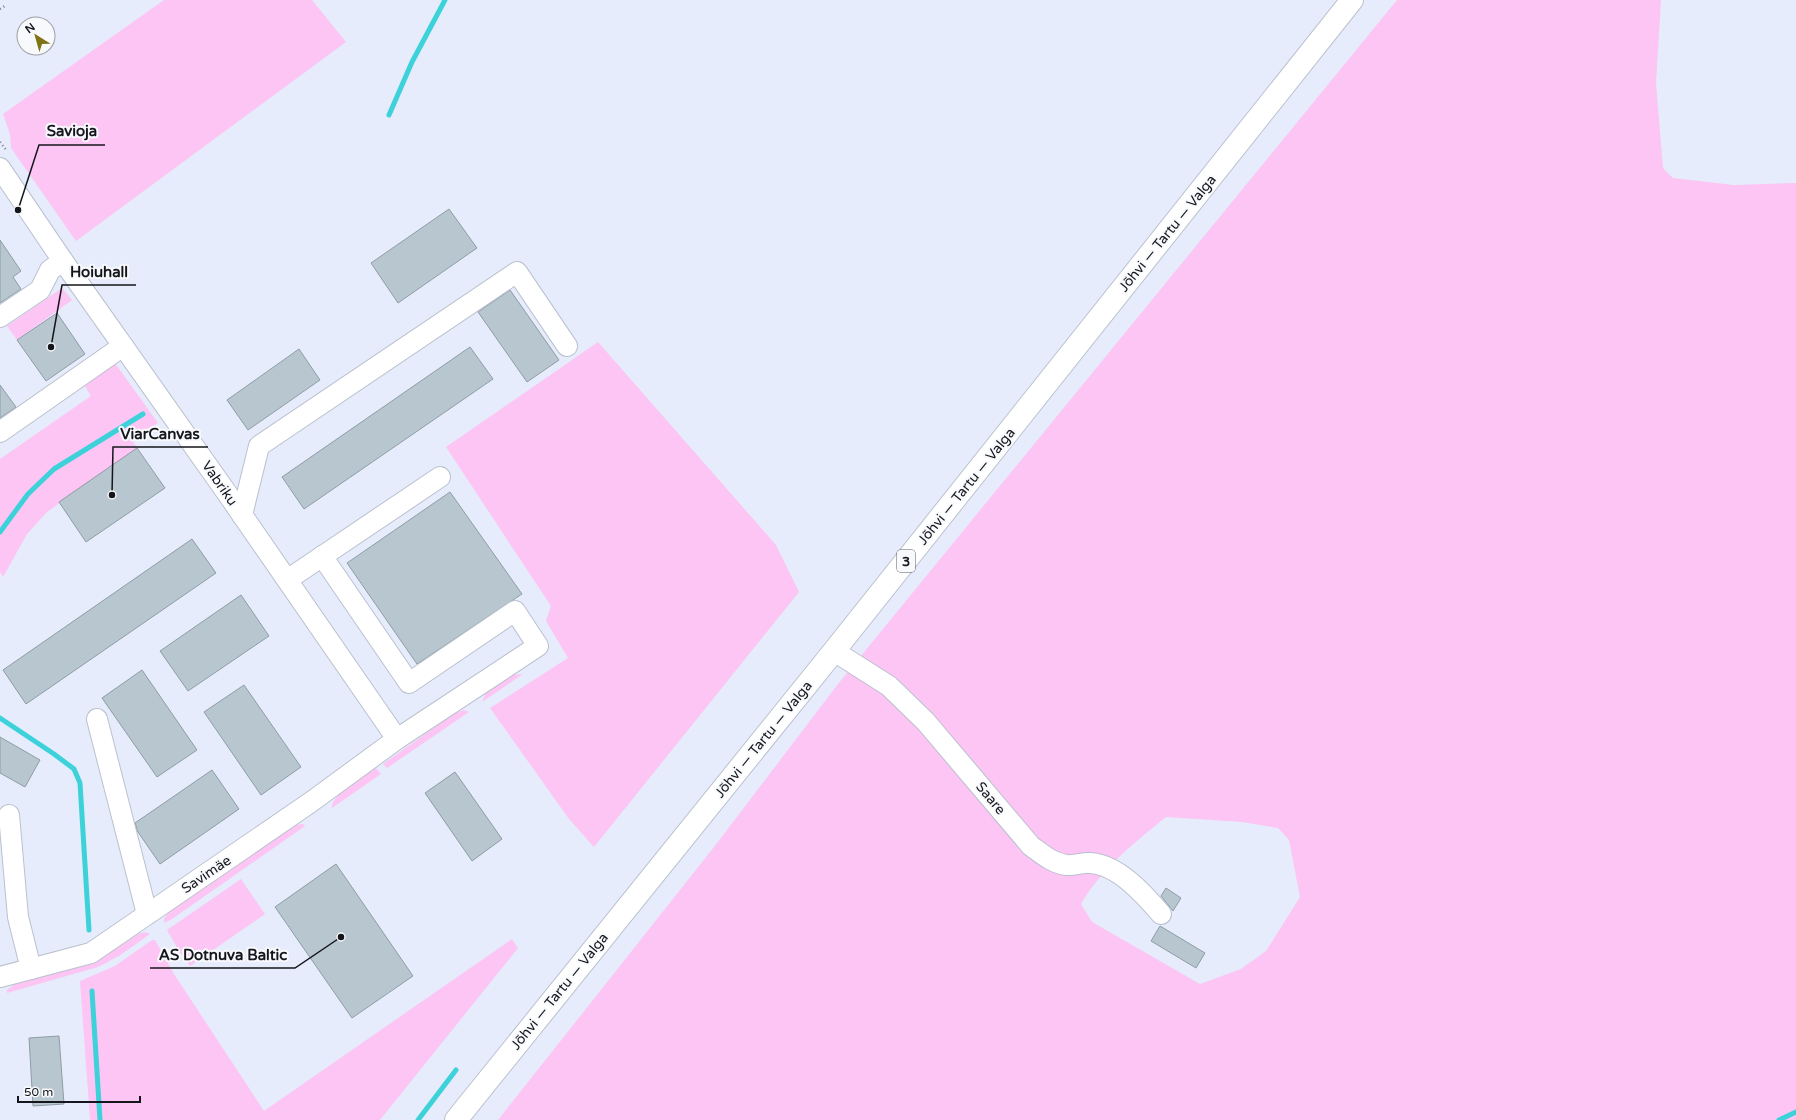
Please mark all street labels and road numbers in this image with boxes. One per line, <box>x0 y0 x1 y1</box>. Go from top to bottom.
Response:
street label: Jõhvi — Tartu — Valga <box>1115 171 1220 295</box>
street label: Jõhvi — Tartu — Valga <box>914 424 1019 548</box>
street label: Vabriku <box>198 458 241 509</box>
road number: 3 <box>897 550 915 572</box>
street label: Jõhvi — Tartu — Valga <box>711 677 816 801</box>
street label: Saare <box>972 779 1009 818</box>
street label: Savimäe <box>178 852 234 897</box>
street label: Jõhvi — Tartu — Valga <box>507 929 612 1053</box>

